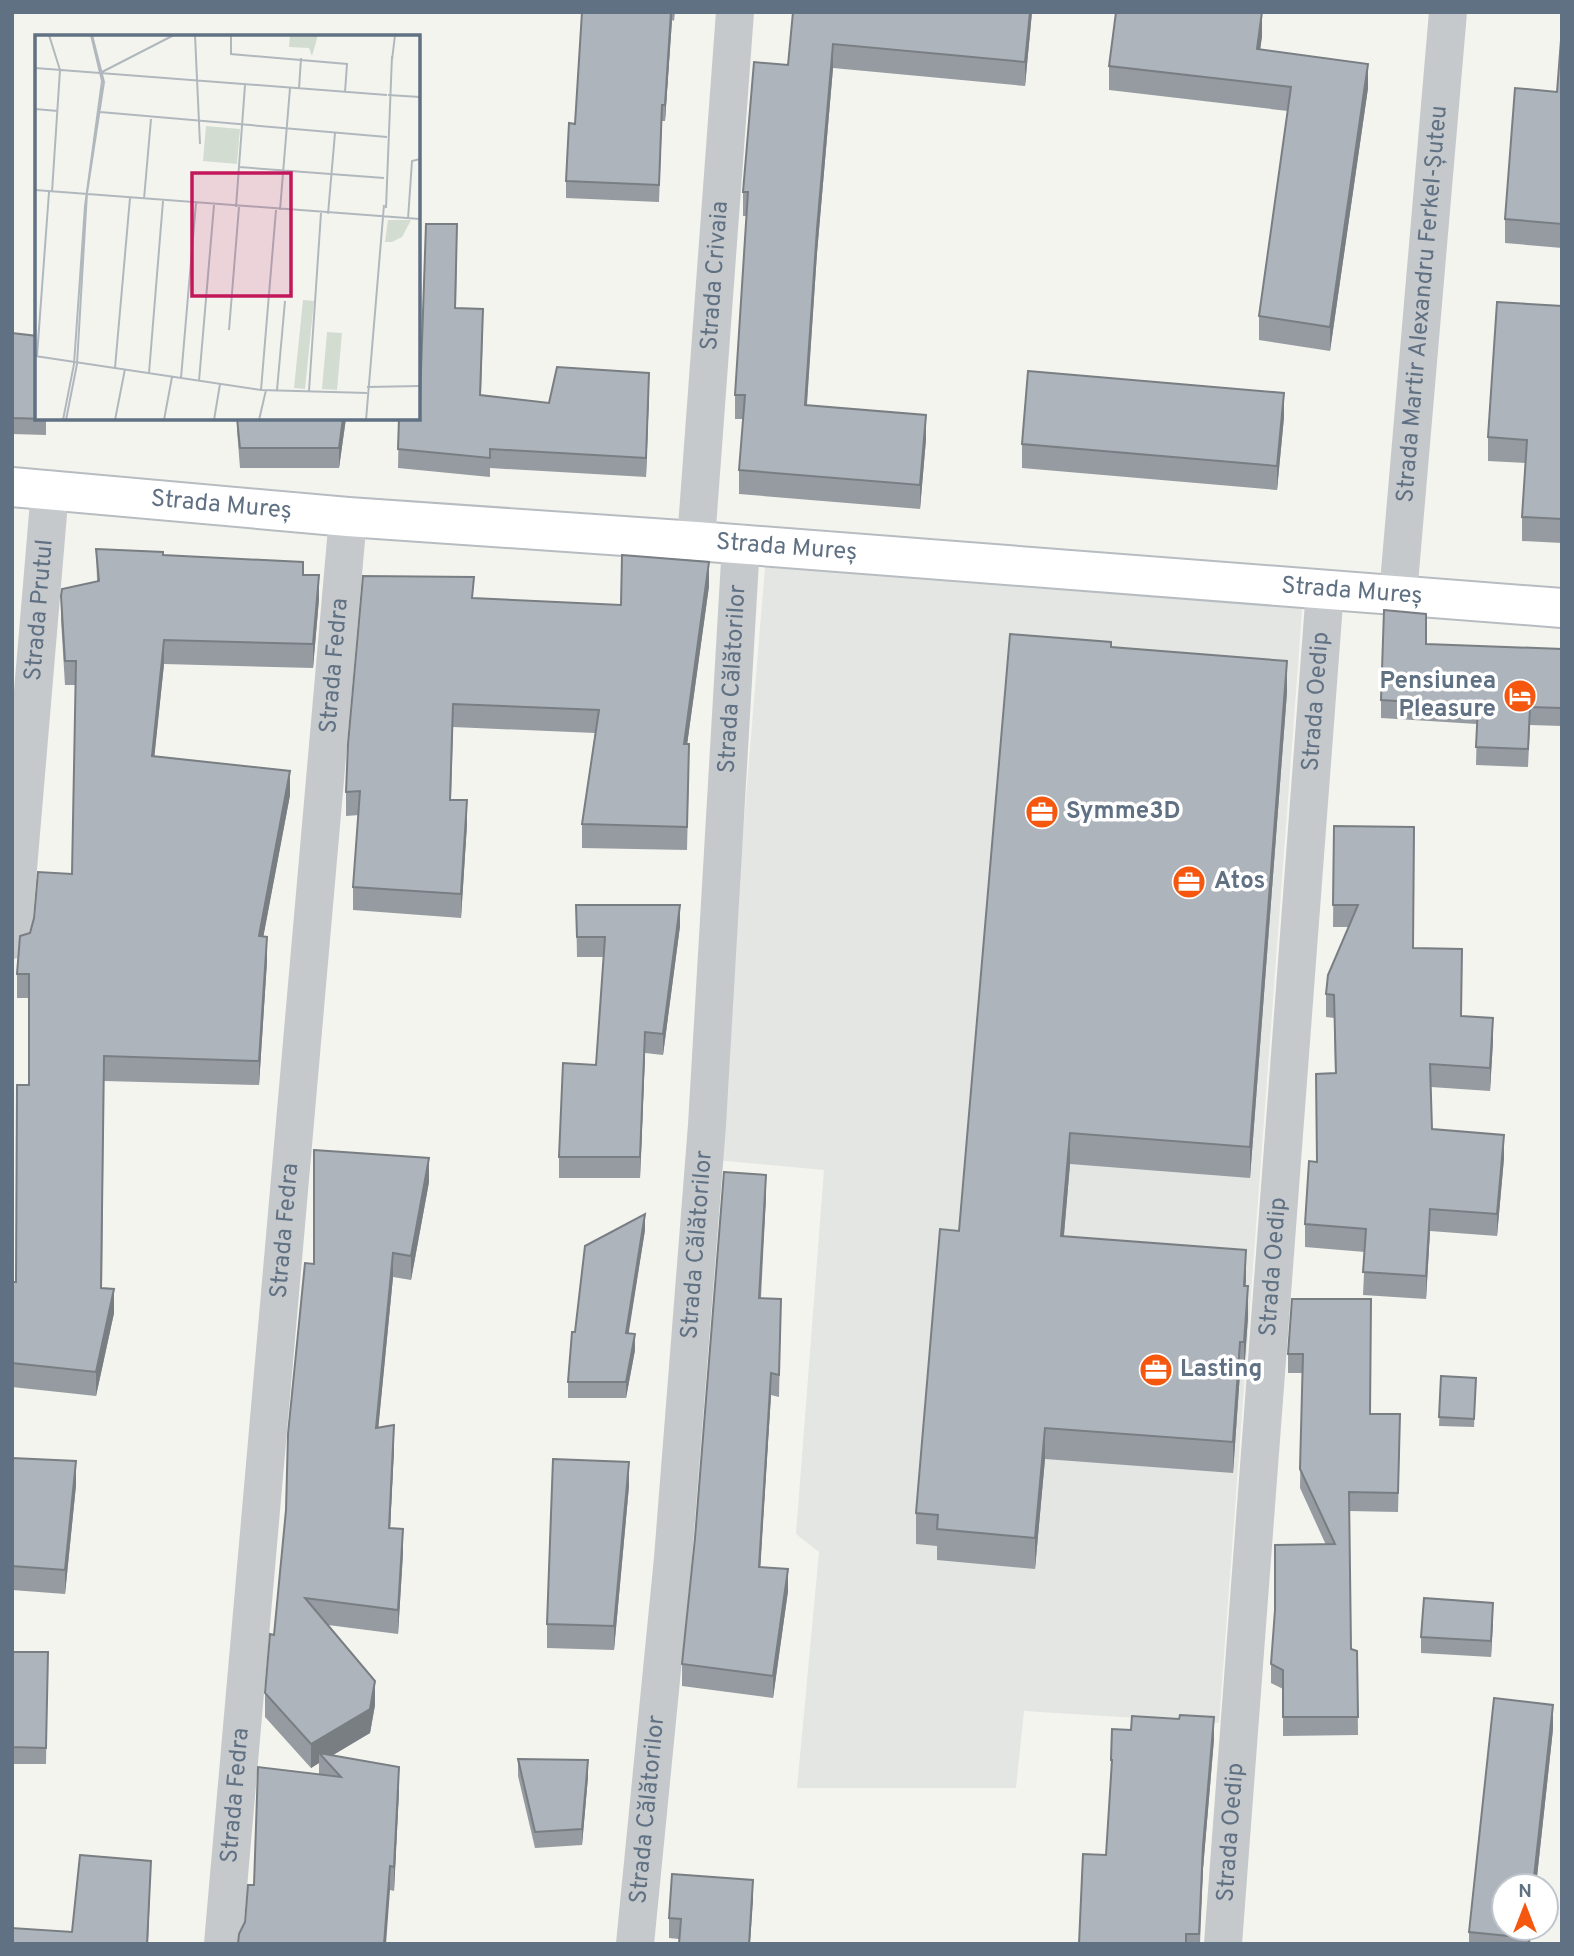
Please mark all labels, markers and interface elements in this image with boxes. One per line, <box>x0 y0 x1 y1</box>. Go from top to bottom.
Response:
inset map <box>35 35 420 420</box>
street label: Strada Martir Alexandru Ferkel-Șuteu <box>1391 104 1455 504</box>
street label: Strada Crivaia <box>695 200 736 352</box>
street label: Strada Mureș <box>149 484 293 527</box>
street label: Strada Mureș <box>715 528 858 568</box>
street label: Strada Prutul <box>19 538 61 682</box>
street label: Strada Mureș <box>1280 571 1424 612</box>
street label: Strada Călătorilor <box>713 584 754 774</box>
street label: Strada Fedra <box>314 597 356 735</box>
street label: Strada Oedip <box>1296 631 1337 772</box>
place label: Pensiunea Pleasure <box>1380 667 1496 725</box>
hotel icon: Pensiunea Pleasure <box>1501 677 1539 715</box>
office icon: Symme3D <box>1023 793 1061 831</box>
place label: Symme3D <box>1066 797 1180 827</box>
office icon: Atos <box>1170 863 1208 901</box>
place label: Atos <box>1214 867 1265 897</box>
street label: Strada Călătorilor <box>675 1149 720 1340</box>
street label: Strada Fedra <box>265 1162 306 1300</box>
street label: Strada Oedip <box>1254 1196 1294 1338</box>
office icon: Lasting <box>1137 1351 1175 1389</box>
place label: Lasting <box>1180 1355 1262 1385</box>
street label: Strada Călătorilor <box>624 1714 672 1905</box>
street label: Strada Fedra <box>215 1727 257 1865</box>
street label: Strada Oedip <box>1211 1762 1252 1903</box>
north arrow <box>1490 1872 1560 1942</box>
text: N <box>1518 1880 1532 1904</box>

